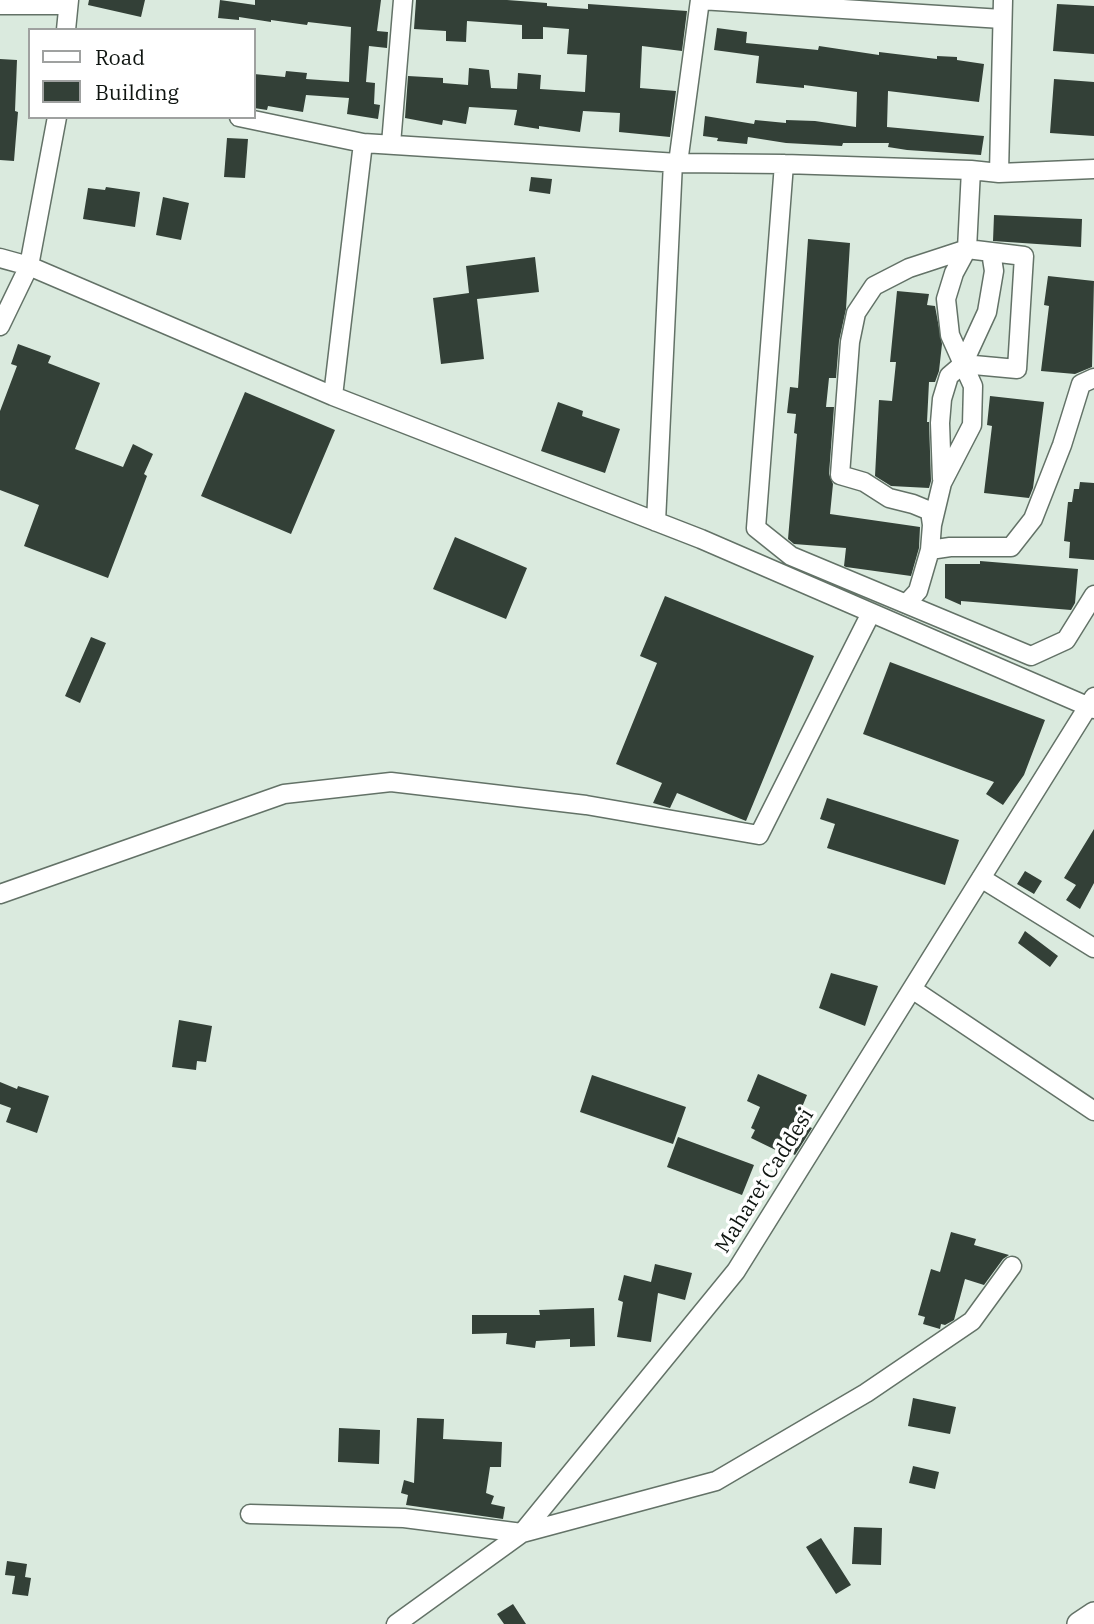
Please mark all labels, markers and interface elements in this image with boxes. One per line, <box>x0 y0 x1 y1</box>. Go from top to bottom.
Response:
legend <box>28 28 256 119</box>
text: Road <box>95 43 145 71</box>
text: Building <box>95 78 179 106</box>
street label: Maharet Caddesi <box>710 1104 820 1258</box>

